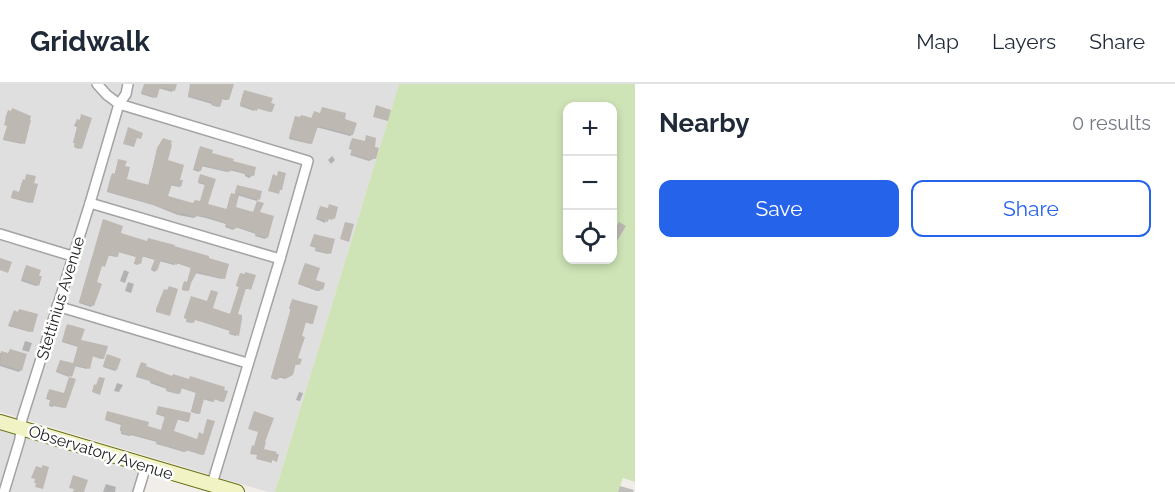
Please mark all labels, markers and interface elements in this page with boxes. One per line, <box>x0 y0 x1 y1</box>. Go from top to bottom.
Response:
text: Gridwalk <box>30 25 150 58</box>
text: Map <box>916 29 959 54</box>
text: Layers <box>992 29 1056 54</box>
text: Share <box>1089 29 1145 54</box>
map controls <box>563 102 617 264</box>
button: + <box>563 102 617 156</box>
text: Nearby <box>659 108 749 138</box>
text: 0 results <box>1072 111 1151 135</box>
button: − <box>563 156 617 210</box>
button: Save <box>659 180 899 237</box>
button: Share <box>911 180 1151 237</box>
button: locate <box>563 210 617 264</box>
street label: Stettinius Avenue <box>33 234 88 362</box>
street label: Observatory Avenue <box>26 421 175 483</box>

